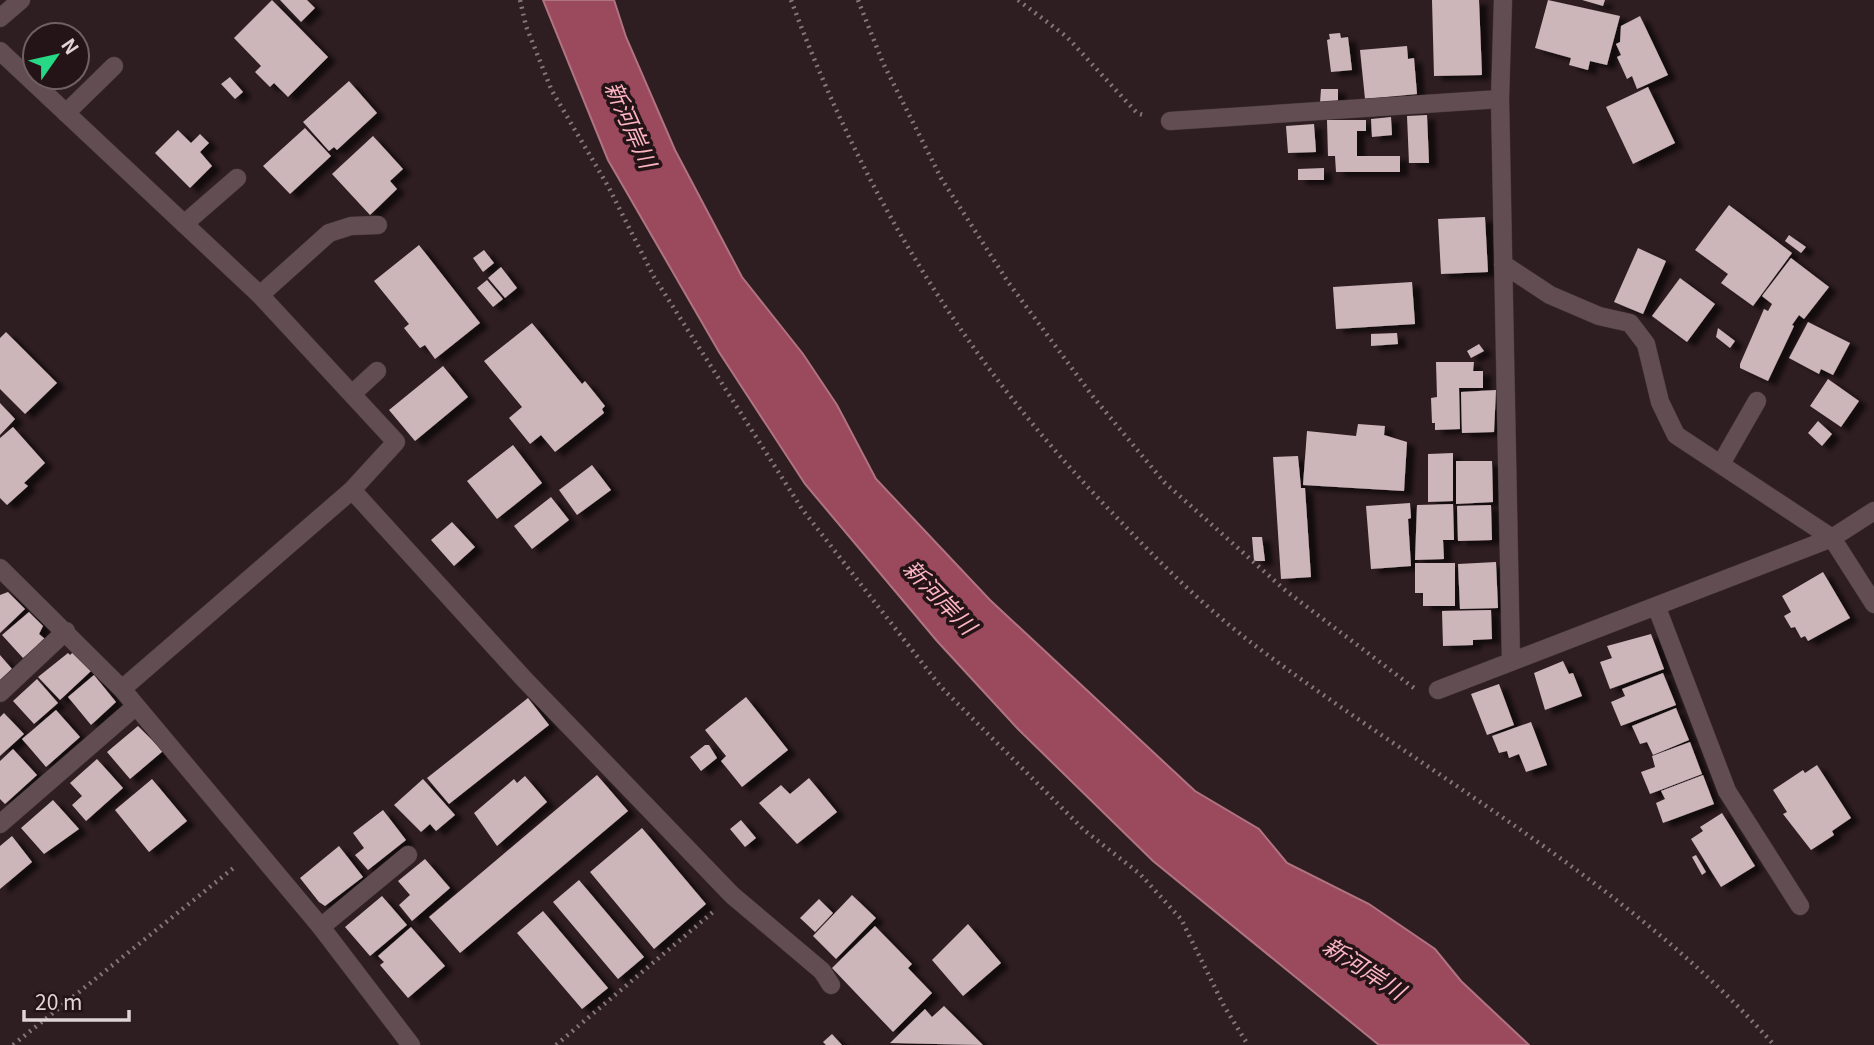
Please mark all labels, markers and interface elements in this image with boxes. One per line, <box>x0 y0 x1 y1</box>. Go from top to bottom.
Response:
north arrow <box>21 21 91 91</box>
text: N <box>56 32 87 59</box>
water label: 新河岸川 <box>598 75 667 176</box>
water label: 新河岸川 <box>897 551 987 643</box>
water label: 新河岸川 <box>1317 928 1415 1008</box>
scale bar <box>24 978 130 1022</box>
text: 20 m <box>35 986 82 1016</box>

